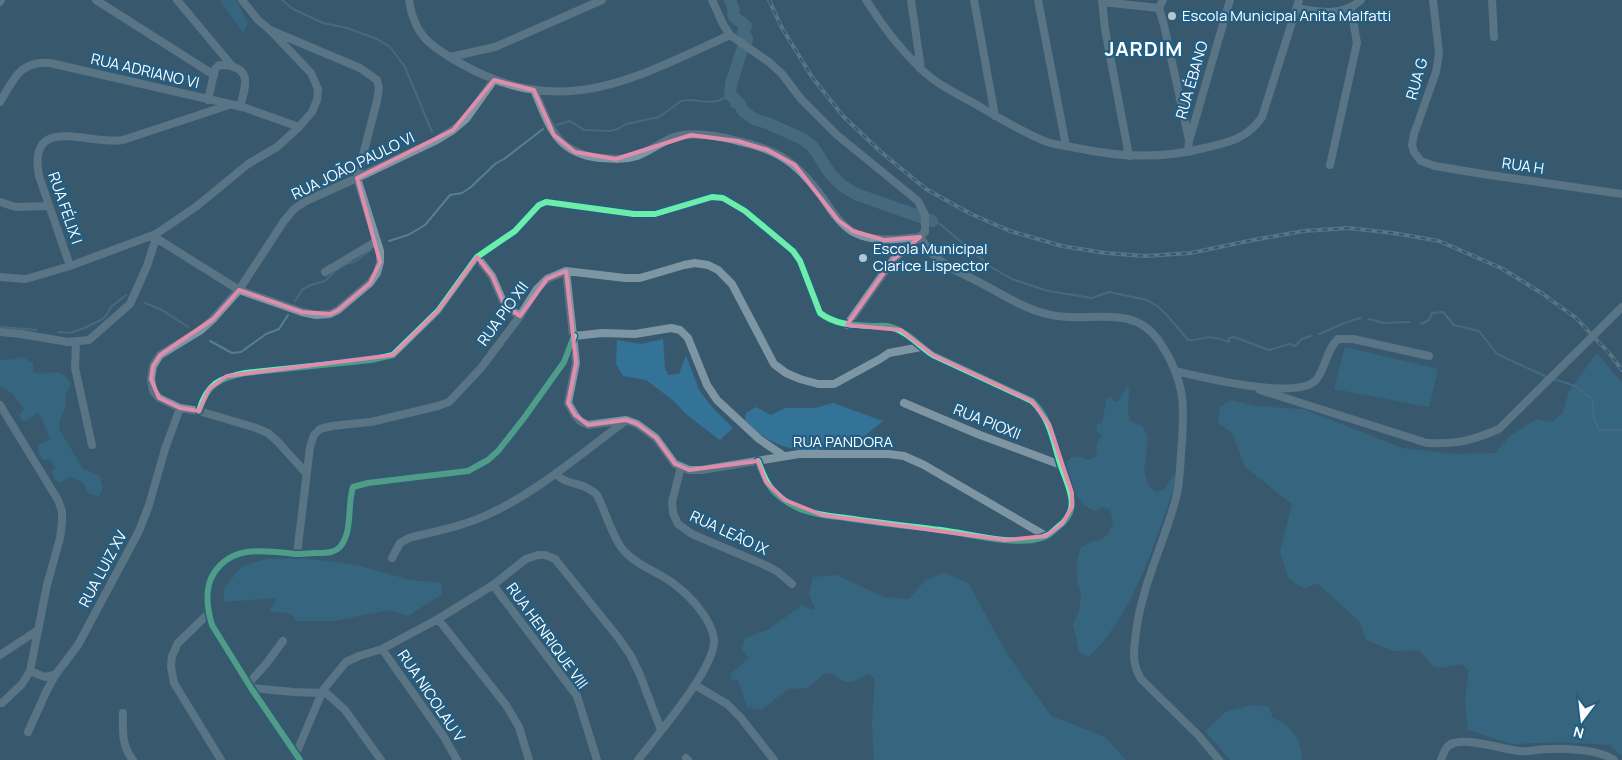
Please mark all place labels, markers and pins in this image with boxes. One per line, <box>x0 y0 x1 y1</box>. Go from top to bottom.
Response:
place label: Escola Municipal Anita Malfatti <box>1182 5 1391 26</box>
marker: Escola Municipal Anita Malfatti <box>1166 10 1178 22</box>
place label: Escola Municipal Clarice Lispector <box>873 238 990 276</box>
marker: Escola Municipal Clarice Lispector <box>857 252 869 264</box>

